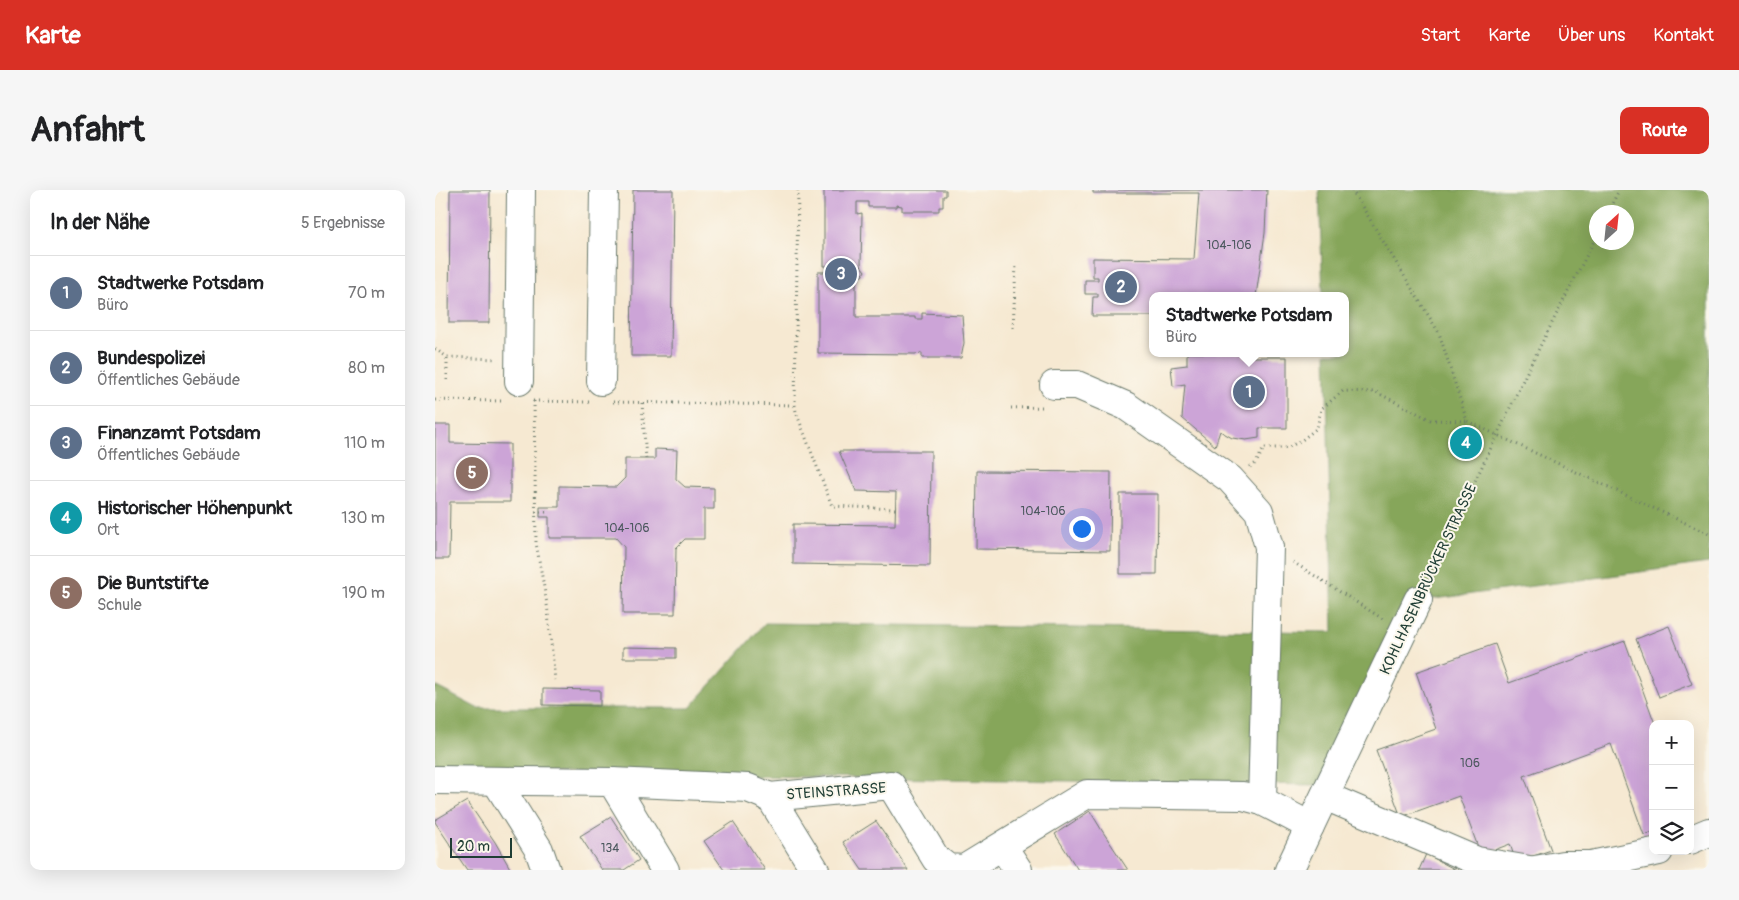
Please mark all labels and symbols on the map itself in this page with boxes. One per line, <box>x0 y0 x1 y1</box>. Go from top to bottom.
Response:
north arrow <box>1589 205 1634 250</box>
house number: 104-106 <box>1207 238 1251 253</box>
pin: 3 <box>825 255 857 293</box>
pin: 2 <box>1105 268 1137 306</box>
pin: 1 <box>1233 373 1265 411</box>
pin: 4 <box>1450 424 1482 462</box>
pin: 5 <box>456 454 488 492</box>
street label: KOHLHASENBRÜCKER STRASSE <box>1376 480 1481 678</box>
house number: 104-106 <box>1021 504 1065 519</box>
your location <box>1069 516 1095 542</box>
house number: 104-106 <box>605 521 649 536</box>
house number: 106 <box>1460 756 1480 771</box>
street label: STEINSTRASSE <box>785 779 887 804</box>
scale bar <box>450 835 513 858</box>
house number: 134 <box>601 841 619 856</box>

